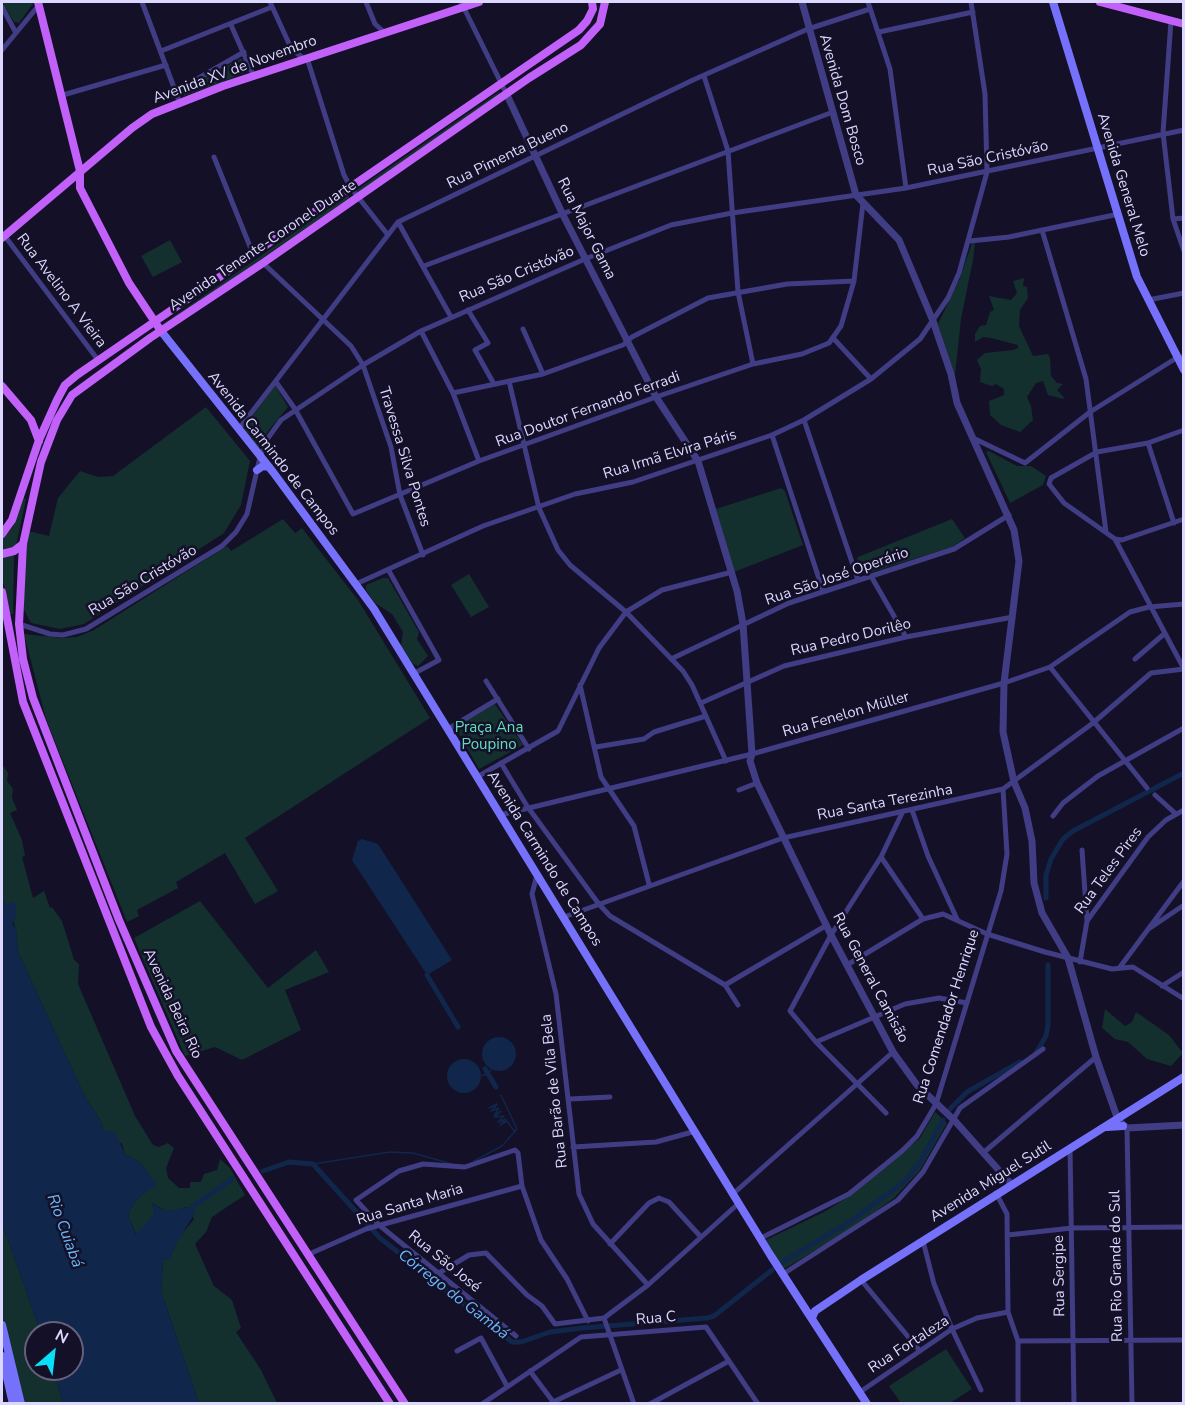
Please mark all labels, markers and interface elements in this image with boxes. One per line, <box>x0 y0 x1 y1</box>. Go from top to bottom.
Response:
street label: Avenida XV de Novembro <box>151 32 319 108</box>
street label: Avenida Dom Bosco <box>815 32 869 168</box>
street label: Avenida General Melo <box>1093 111 1153 259</box>
street label: Rua Pimenta Bueno <box>444 119 572 193</box>
street label: Rua São Cristóvão <box>926 137 1050 181</box>
street label: Rua Major Gama <box>553 175 619 283</box>
street label: Avenida Tenente-Coronel Duarte <box>166 176 360 316</box>
street label: Rua Avelino A Vieira <box>12 230 110 352</box>
street label: Rua São Cristóvão <box>457 243 577 307</box>
street label: Avenida Carmindo de Campos <box>203 368 343 540</box>
street label: Rua Doutor Fernando Ferradi <box>493 368 683 452</box>
street label: Travessa Silva Pontes <box>374 385 434 529</box>
street label: Rua Irmã Elvira Páris <box>601 426 739 484</box>
street label: Rua São Cristóvão <box>86 542 200 620</box>
street label: Rua São José Operário <box>763 544 911 610</box>
street label: Rua Pedro Dorilêo <box>789 615 913 661</box>
street label: Rua Fenelon Müller <box>780 688 912 742</box>
park label: Praça Ana Poupino <box>455 719 523 754</box>
street label: Avenida Carmindo de Campos <box>483 768 605 950</box>
street label: Rua Santa Terezinha <box>816 781 954 825</box>
street label: Rua Teles Pires <box>1071 824 1147 918</box>
street label: Rua General Camisão <box>828 910 912 1046</box>
street label: Rua Comendador Henrique <box>910 927 984 1107</box>
street label: Avenida Beira Rio <box>139 946 205 1062</box>
street label: Rua Barão de Vila Bela <box>538 1013 572 1169</box>
street label: Avenida Miguel Sutil <box>927 1137 1055 1227</box>
street label: Rua Santa Maria <box>354 1180 466 1230</box>
street label: Rua Rio Grande do Sul <box>1107 1190 1127 1342</box>
water label: Rio Cuiabá <box>42 1192 86 1270</box>
street label: Rua São José <box>404 1227 484 1297</box>
street label: Rua Sergipe <box>1050 1235 1070 1317</box>
water label: Córrego do Gambá <box>394 1246 512 1344</box>
street label: Rua C <box>635 1308 677 1330</box>
street label: Rua Fortaleza <box>865 1312 953 1378</box>
north arrow <box>24 1321 84 1381</box>
text: N <box>51 1324 72 1349</box>

